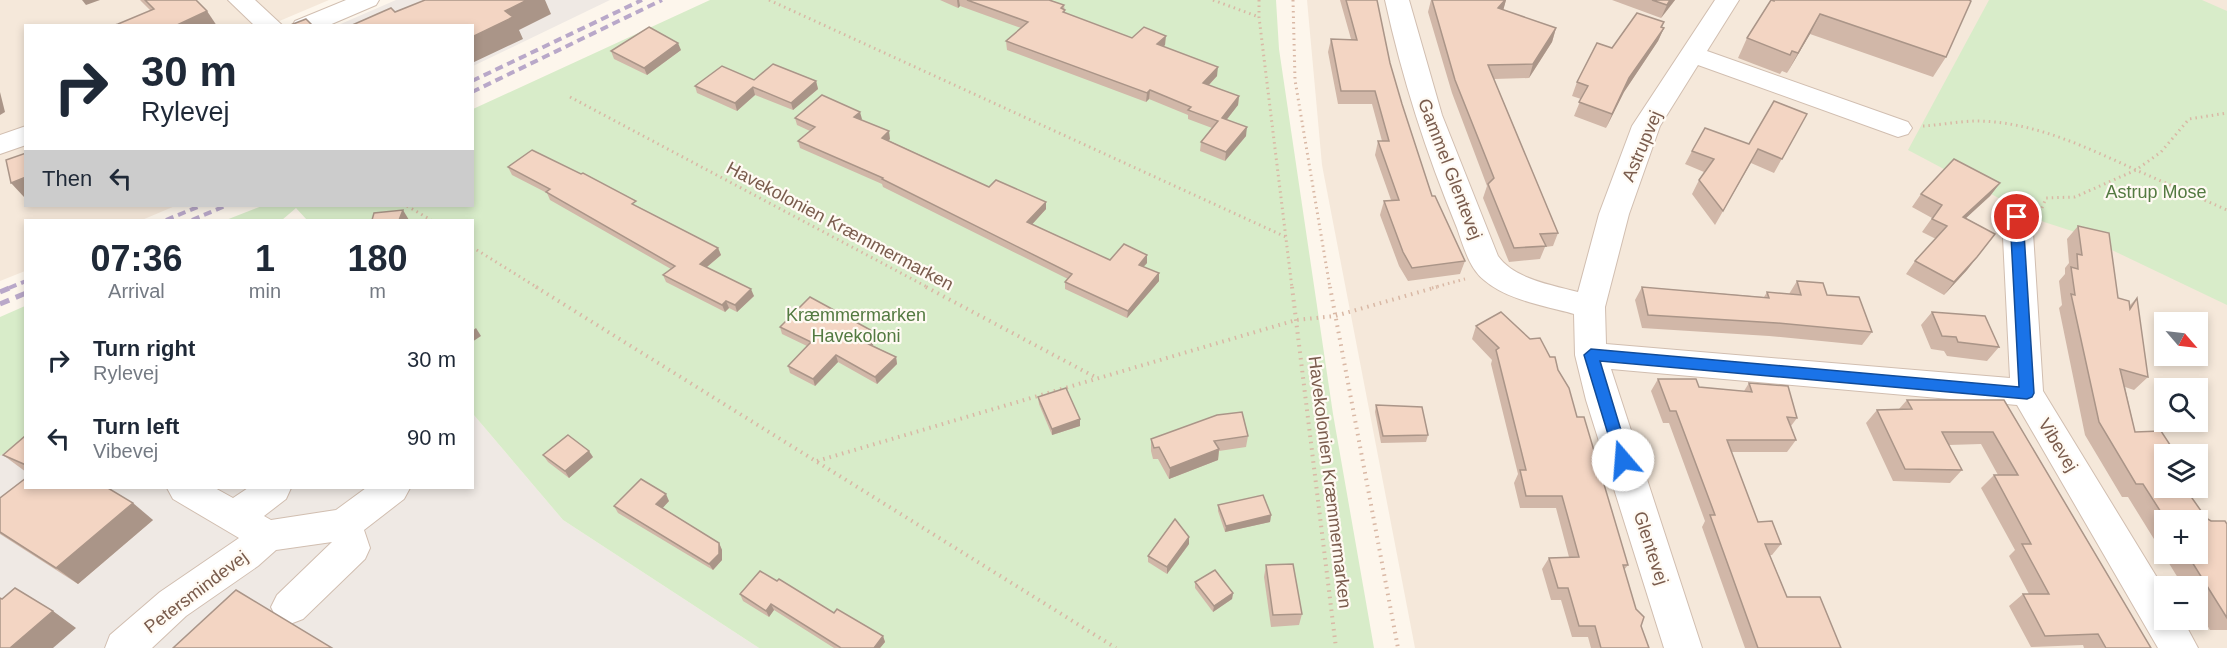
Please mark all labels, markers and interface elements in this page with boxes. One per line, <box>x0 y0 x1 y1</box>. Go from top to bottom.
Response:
icon: right <box>42 48 120 126</box>
text: 30 m <box>141 48 237 95</box>
street label: Gammel Glentevej <box>1414 96 1486 242</box>
text: Rylevej <box>141 97 230 127</box>
street label: Astrupvej <box>1618 108 1666 184</box>
street label: Havekolonien Kræmmermarken <box>723 158 957 294</box>
icon: left <box>104 162 137 195</box>
text: Then <box>42 166 92 191</box>
park label: Astrup Mose <box>2105 182 2207 202</box>
pin <box>1991 191 2042 242</box>
icon: arrive <box>2000 200 2033 233</box>
text: 07:36 <box>90 238 182 279</box>
text: 1 <box>255 238 275 279</box>
text: 180 <box>347 238 408 279</box>
text: Arrival <box>108 280 165 302</box>
text: min <box>249 280 281 302</box>
text: m <box>369 280 386 302</box>
park label: Kræmmermarken Havekoloni <box>786 305 926 346</box>
north arrow <box>2154 312 2208 366</box>
map controls <box>2154 312 2208 630</box>
text: Turn right <box>93 336 195 361</box>
icon: right <box>42 344 75 377</box>
text: 30 m <box>407 347 456 372</box>
street label: Havekolonien Kræmmermarken <box>1305 355 1355 609</box>
text: Rylevej <box>93 362 159 384</box>
button: search <box>2154 378 2208 432</box>
text: Turn left <box>93 414 179 439</box>
street label: Vibevej <box>2034 415 2082 475</box>
icon: left <box>42 422 75 455</box>
text: 90 m <box>407 425 456 450</box>
position arrow <box>1591 428 1655 492</box>
text: Vibevej <box>93 440 158 462</box>
button: layers <box>2154 444 2208 498</box>
street label: Glentevej <box>1630 509 1672 587</box>
button: + <box>2154 510 2208 564</box>
street label: Petersmindevej <box>140 547 252 637</box>
button: − <box>2154 576 2208 630</box>

